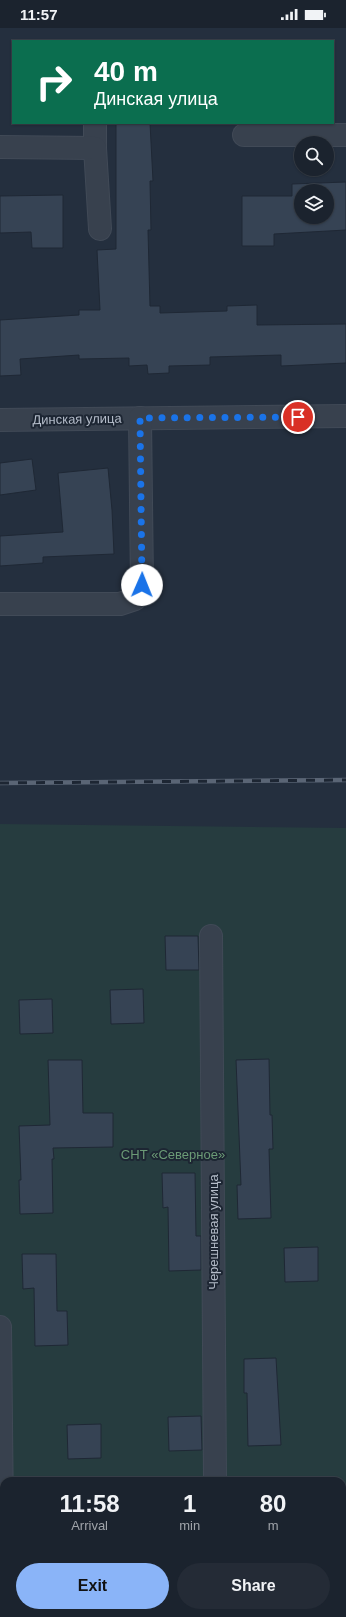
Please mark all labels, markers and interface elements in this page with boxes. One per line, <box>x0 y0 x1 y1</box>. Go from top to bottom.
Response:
text: 11:57 <box>20 6 58 23</box>
icon: right <box>28 56 80 108</box>
text: 40 m <box>94 56 158 87</box>
text: Динская улица <box>94 89 218 109</box>
map controls <box>294 136 334 224</box>
button: search <box>294 136 334 176</box>
button: layers <box>294 184 334 224</box>
pin <box>281 400 315 434</box>
icon: arrive <box>287 406 309 428</box>
street label: Динская улица <box>32 411 123 427</box>
position arrow <box>121 564 163 606</box>
park label: СНТ «Северное» <box>121 1147 225 1162</box>
street label: Черешневая улица <box>206 1173 221 1290</box>
text: 11:58 <box>60 1490 120 1517</box>
text: 1 <box>183 1490 196 1517</box>
text: 80 <box>260 1490 286 1517</box>
text: Arrival <box>71 1518 108 1533</box>
text: min <box>179 1518 200 1533</box>
text: m <box>268 1518 278 1533</box>
button: Exit <box>16 1563 169 1609</box>
button: Share <box>177 1563 330 1609</box>

